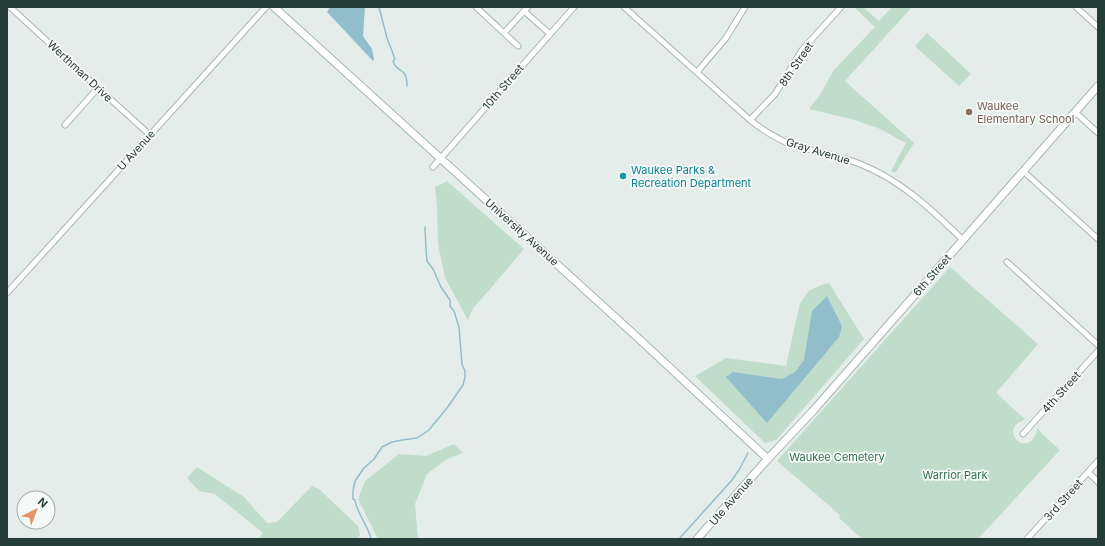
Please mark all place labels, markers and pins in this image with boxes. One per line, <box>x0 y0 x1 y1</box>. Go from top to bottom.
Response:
place label: Waukee Elementary School <box>977 99 1074 126</box>
marker: Waukee Elementary School <box>964 107 974 117</box>
place label: Waukee Parks & Recreation Department <box>631 163 752 190</box>
marker: Waukee Parks & Recreation Department <box>618 171 628 181</box>

